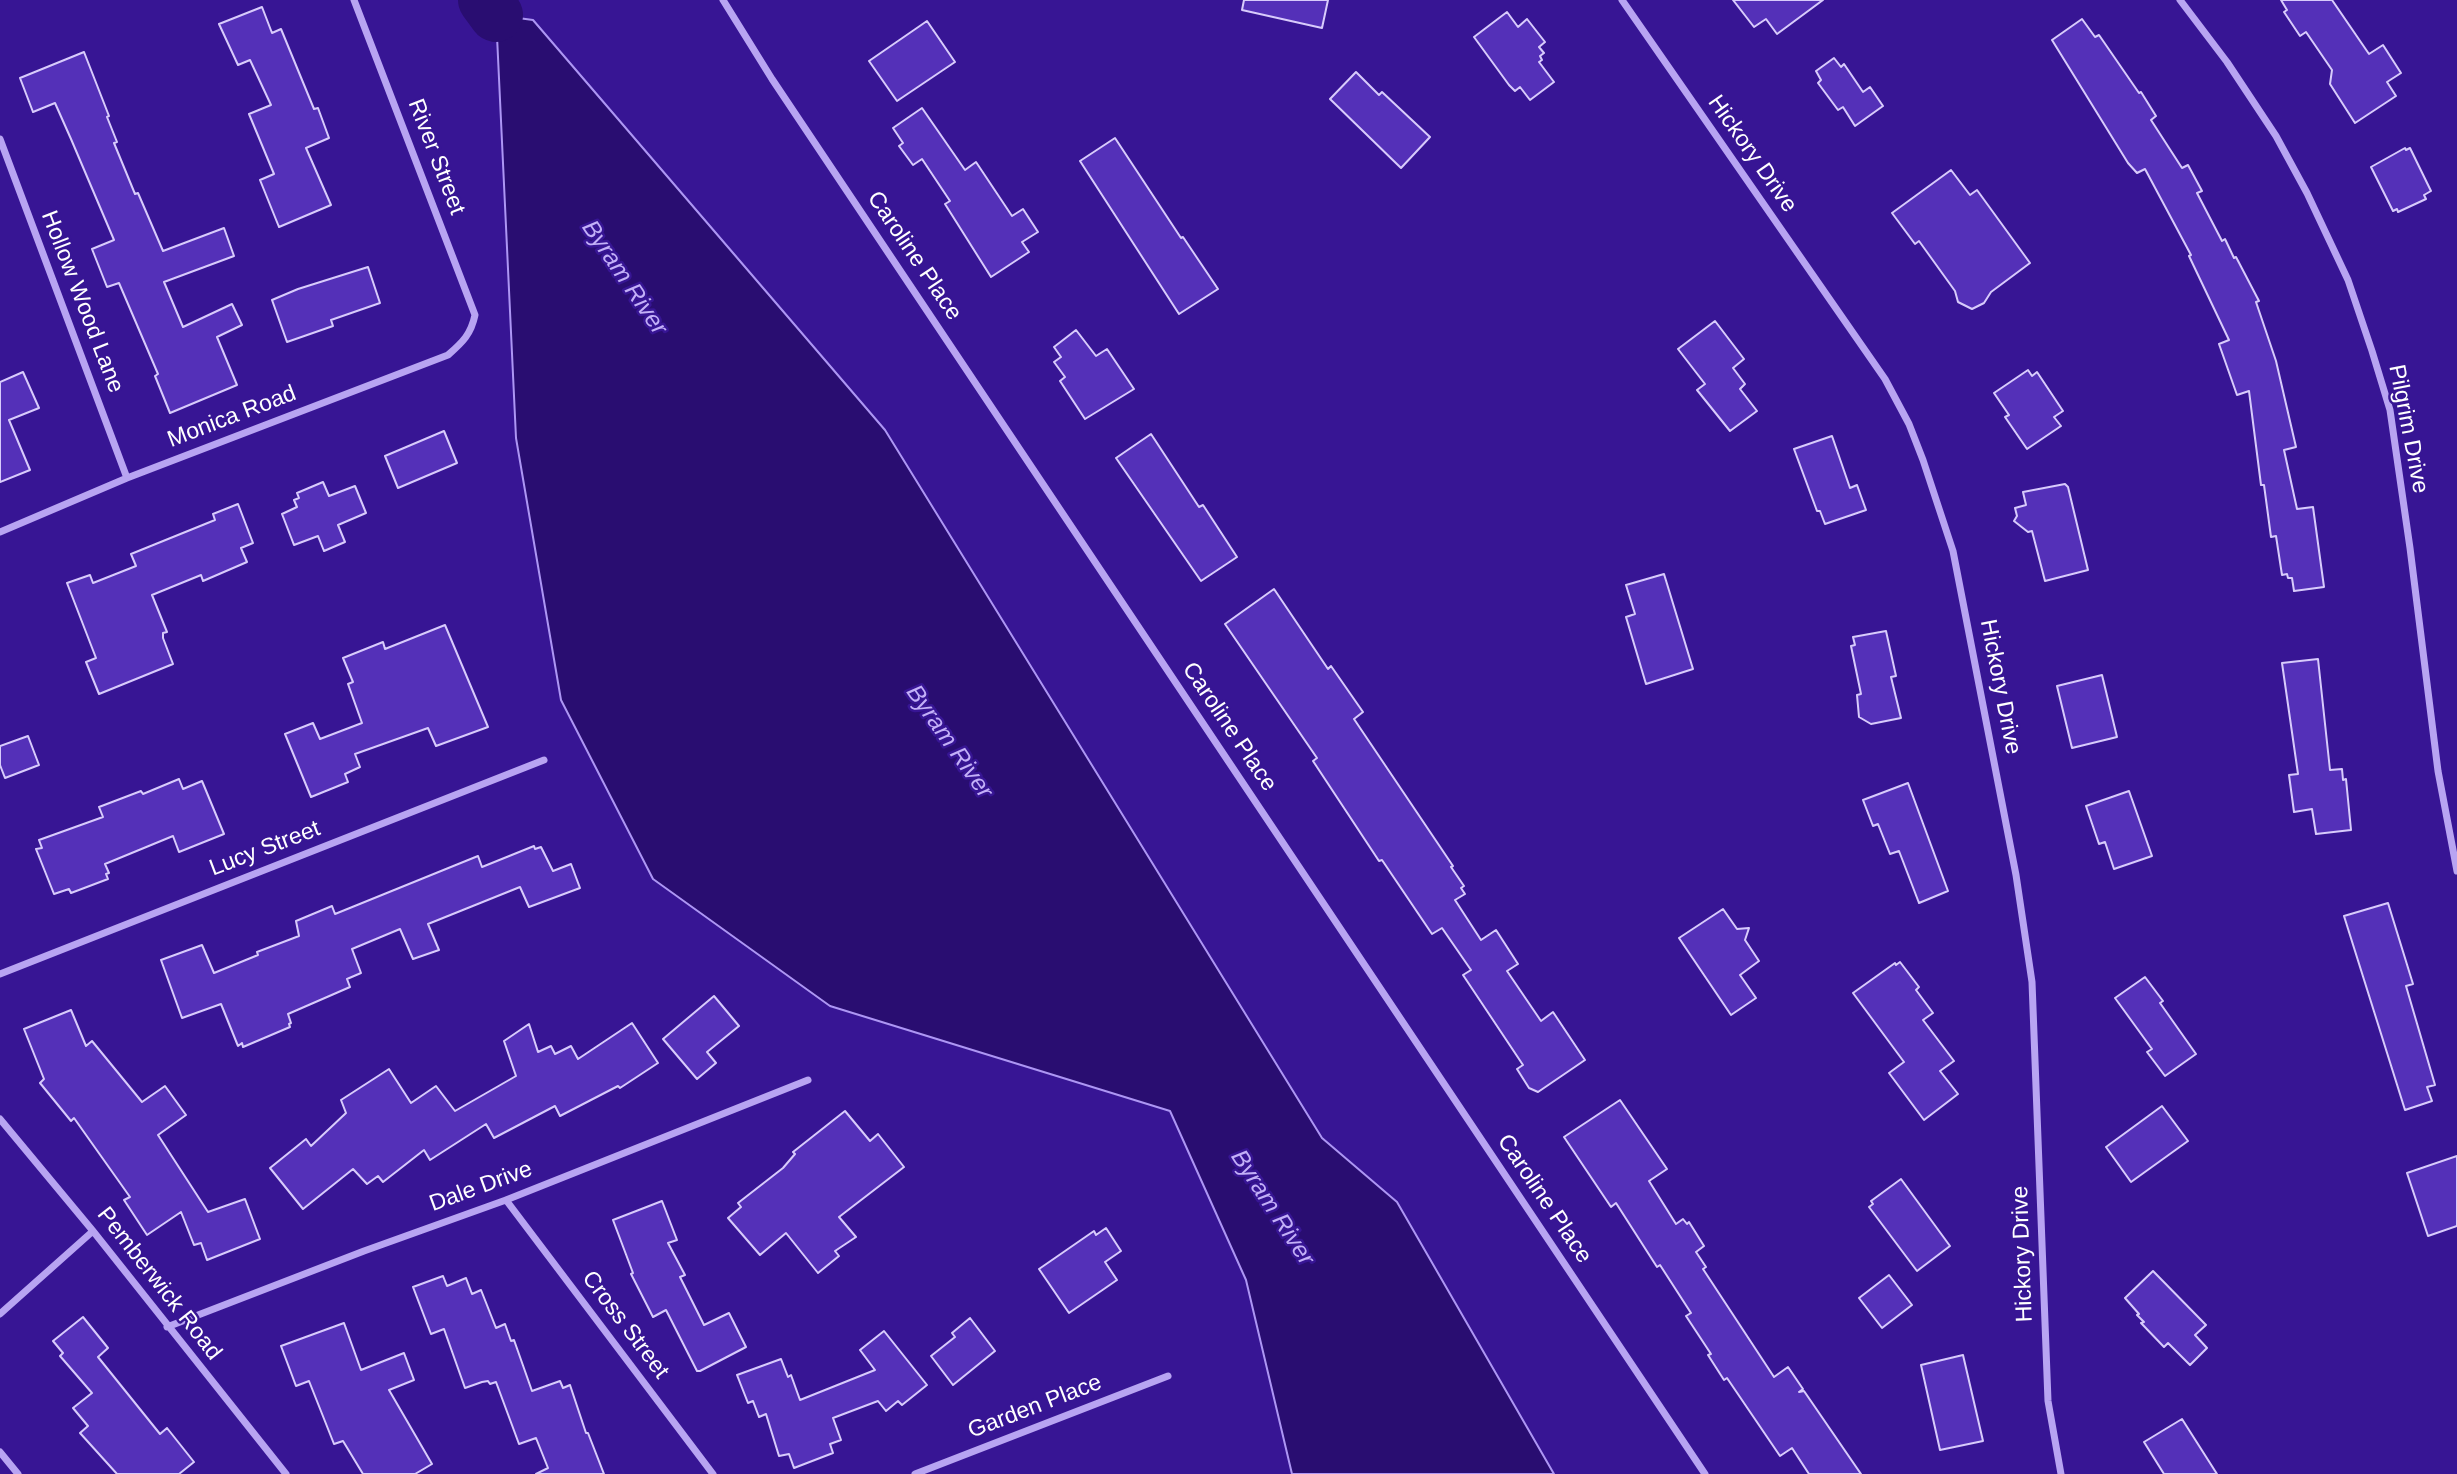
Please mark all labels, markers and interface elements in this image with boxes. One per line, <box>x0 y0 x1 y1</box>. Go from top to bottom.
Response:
street label: Hickory Drive <box>1701 90 1803 218</box>
street label: River Street <box>401 95 471 219</box>
street label: Caroline Place <box>861 186 967 326</box>
street label: Hollow Wood Lane <box>35 207 129 397</box>
water label: Byram River <box>575 215 673 341</box>
street label: Pilgrim Drive <box>2382 362 2434 496</box>
street label: Monica Road <box>164 380 300 454</box>
street label: Hickory Drive <box>1973 617 2027 757</box>
street label: Caroline Place <box>1176 657 1282 797</box>
water label: Byram River <box>899 680 999 804</box>
street label: Lucy Street <box>206 815 324 883</box>
street label: Caroline Place <box>1491 1129 1597 1269</box>
water label: Byram River <box>1224 1145 1320 1271</box>
street label: Dale Drive <box>426 1156 536 1218</box>
street label: Hickory Drive <box>2007 1185 2039 1323</box>
street label: Pemberwick Road <box>91 1202 227 1366</box>
street label: Cross Street <box>576 1266 674 1384</box>
street label: Garden Place <box>964 1369 1106 1445</box>

